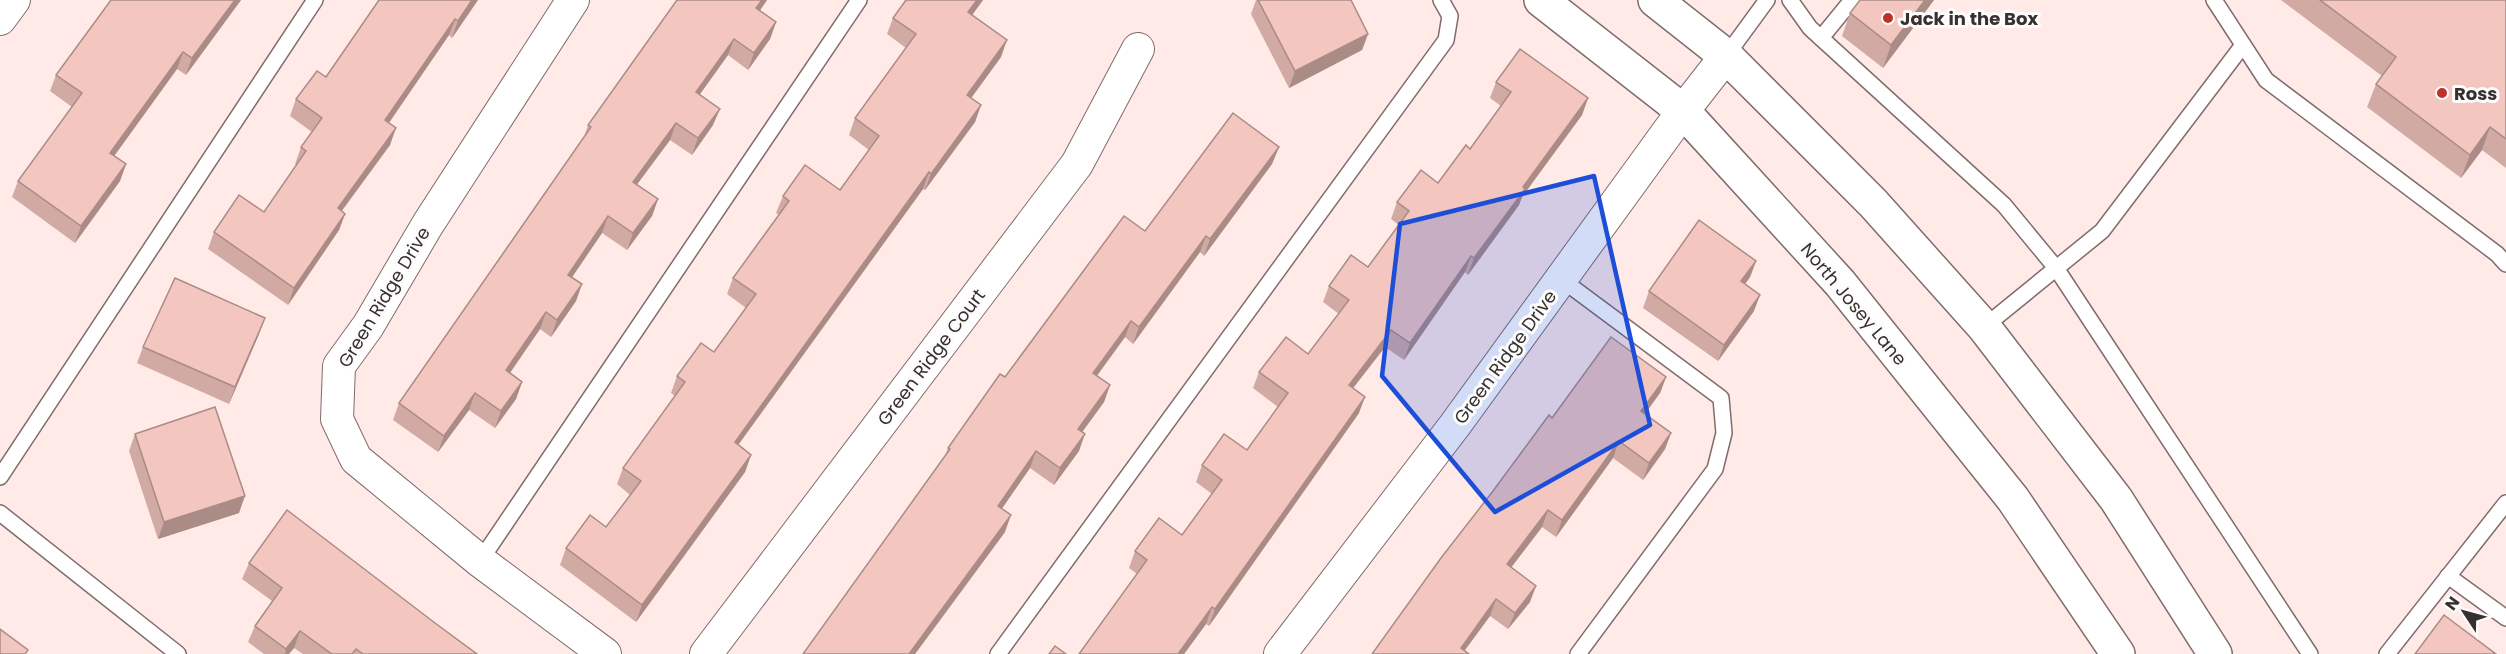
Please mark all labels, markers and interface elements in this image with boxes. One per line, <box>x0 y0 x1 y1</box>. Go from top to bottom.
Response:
place label: Jack in the Box <box>1900 6 2038 31</box>
marker: Jack in the Box <box>1881 11 1895 25</box>
place label: Ross <box>2454 81 2497 106</box>
marker: Ross <box>2435 86 2449 100</box>
street label: Green Ridge Drive <box>332 222 436 372</box>
street label: North Josey Lane <box>1795 237 1913 371</box>
street label: Green Ridge Court <box>871 283 991 431</box>
street label: Green Ridge Drive <box>1448 285 1562 429</box>
north arrow <box>2434 582 2494 642</box>
text: N <box>2439 592 2465 615</box>

